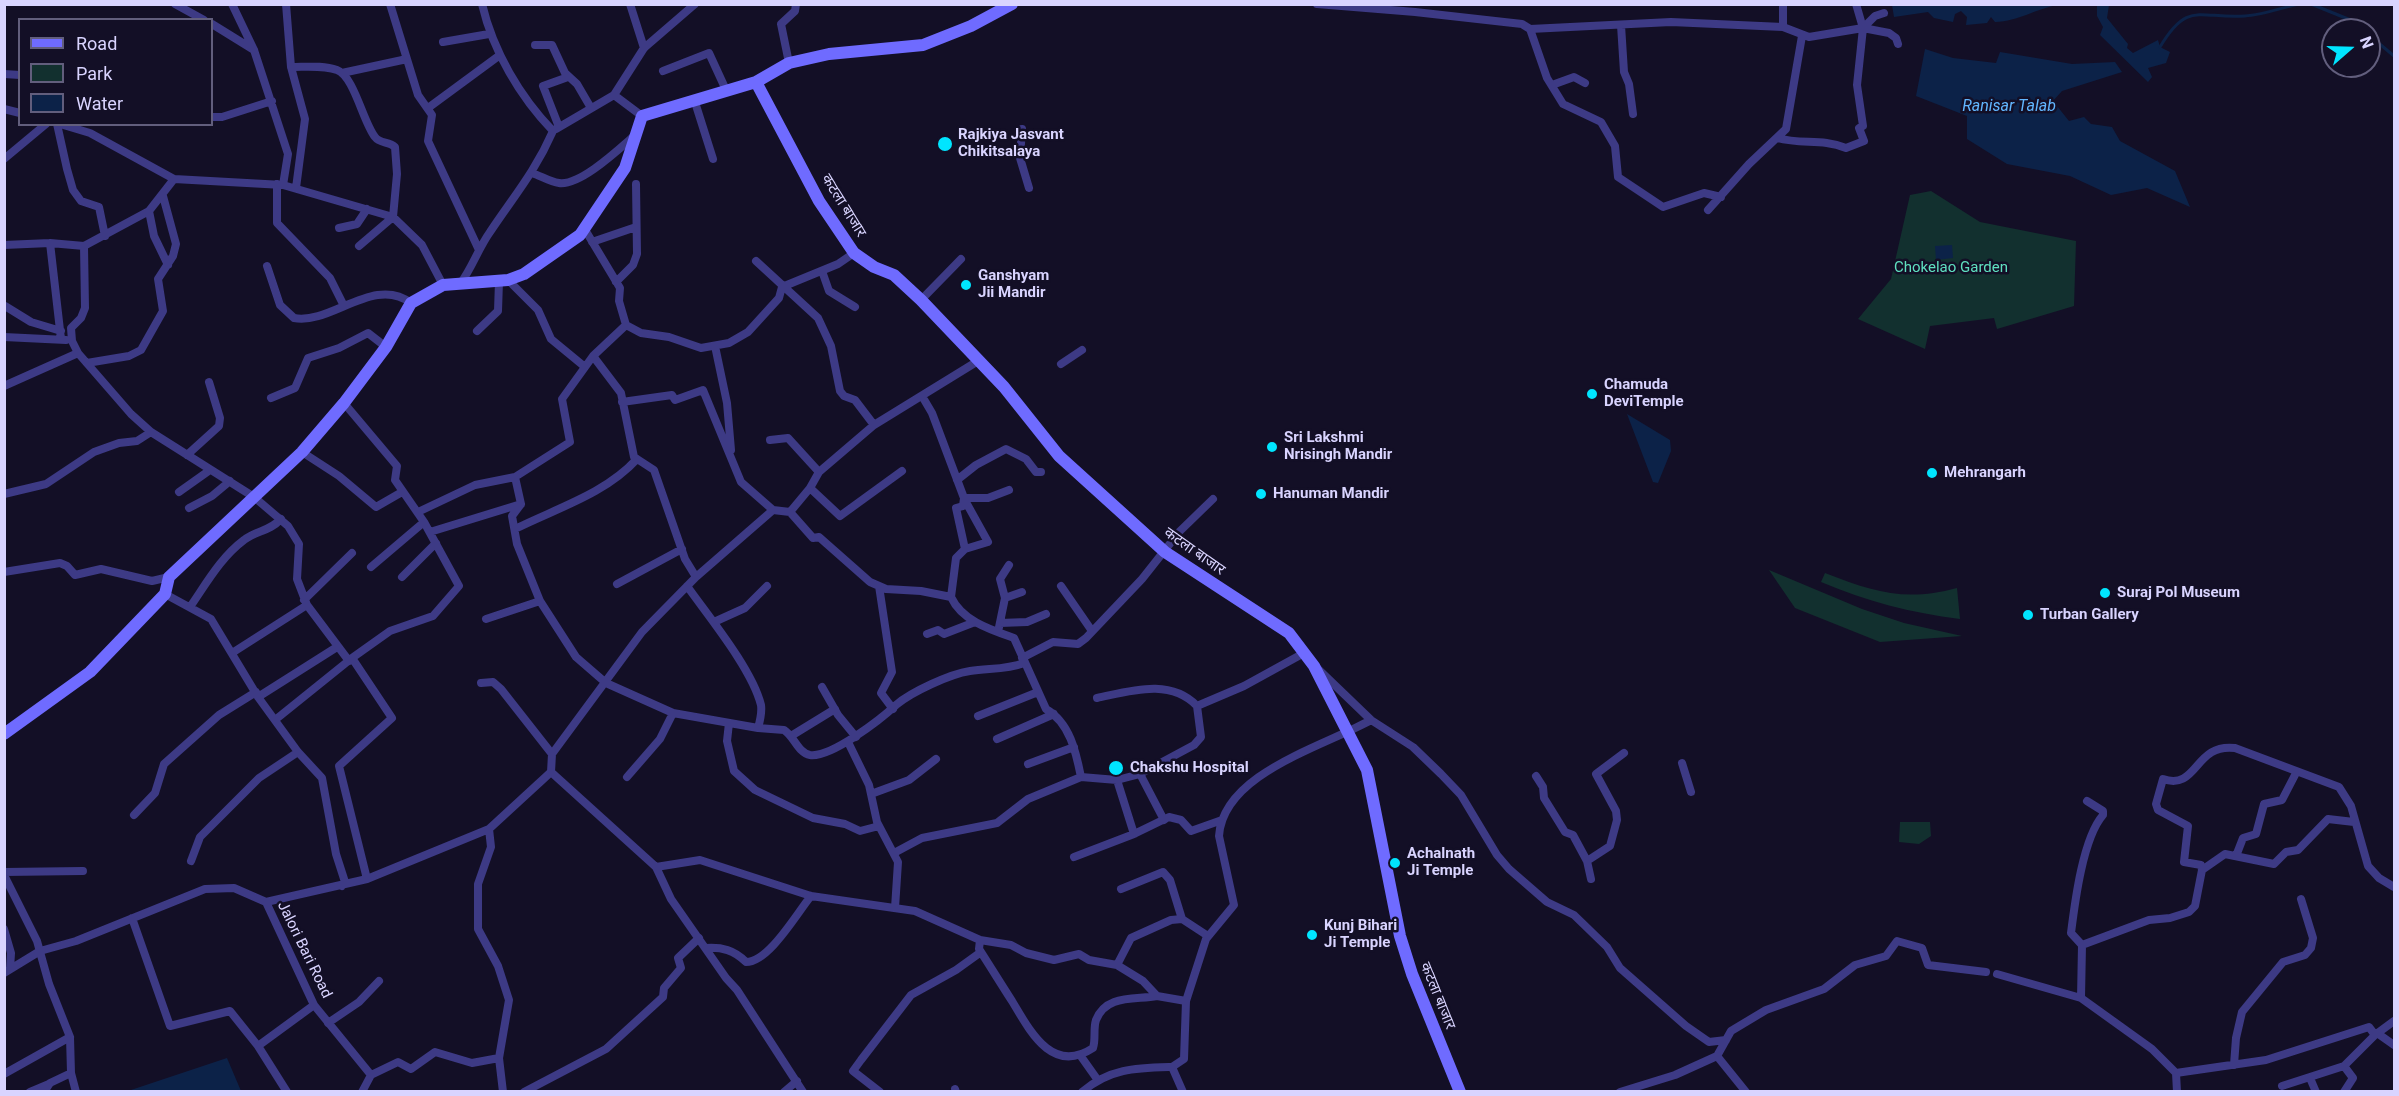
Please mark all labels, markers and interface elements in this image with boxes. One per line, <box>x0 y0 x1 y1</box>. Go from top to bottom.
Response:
legend <box>18 18 213 126</box>
north arrow <box>2321 18 2381 78</box>
text: Road <box>76 33 117 54</box>
text: N <box>2356 34 2377 51</box>
text: Park <box>76 63 112 84</box>
text: Water <box>76 93 123 114</box>
water label: Ranisar Talab <box>1962 97 2056 117</box>
place label: Rajkiya Jasvant Chikitsalaya <box>958 126 1064 161</box>
marker: Rajkiya Jasvant Chikitsalaya <box>936 135 954 153</box>
street label: कटला बाजार <box>817 171 869 241</box>
park label: Chokelao Garden <box>1894 259 2008 277</box>
place label: Ganshyam Jii Mandir <box>978 267 1049 302</box>
marker: Ganshyam Jii Mandir <box>959 278 973 292</box>
place label: Chamuda DeviTemple <box>1604 376 1684 411</box>
marker: Chamuda DeviTemple <box>1585 387 1599 401</box>
place label: Sri Lakshmi Nrisingh Mandir <box>1284 429 1392 464</box>
marker: Sri Lakshmi Nrisingh Mandir <box>1265 440 1279 454</box>
place label: Mehrangarh <box>1944 464 2026 482</box>
marker: Mehrangarh <box>1925 466 1939 480</box>
place label: Hanuman Mandir <box>1273 485 1389 503</box>
marker: Hanuman Mandir <box>1254 487 1268 501</box>
street label: कटला बाजार <box>1160 524 1228 580</box>
place label: Suraj Pol Museum <box>2117 584 2240 602</box>
marker: Suraj Pol Museum <box>2098 586 2112 600</box>
place label: Turban Gallery <box>2040 606 2139 624</box>
marker: Turban Gallery <box>2021 608 2035 622</box>
marker: Chakshu Hospital <box>1107 759 1125 777</box>
place label: Chakshu Hospital <box>1130 759 1249 777</box>
place label: Achalnath Ji Temple <box>1407 845 1475 880</box>
marker: Achalnath Ji Temple <box>1388 856 1402 870</box>
street label: Jalori Bari Road <box>273 899 335 1001</box>
place label: Kunj Bihari Ji Temple <box>1324 917 1397 952</box>
marker: Kunj Bihari Ji Temple <box>1305 928 1319 942</box>
street label: कटला बाजार <box>1415 960 1459 1032</box>

